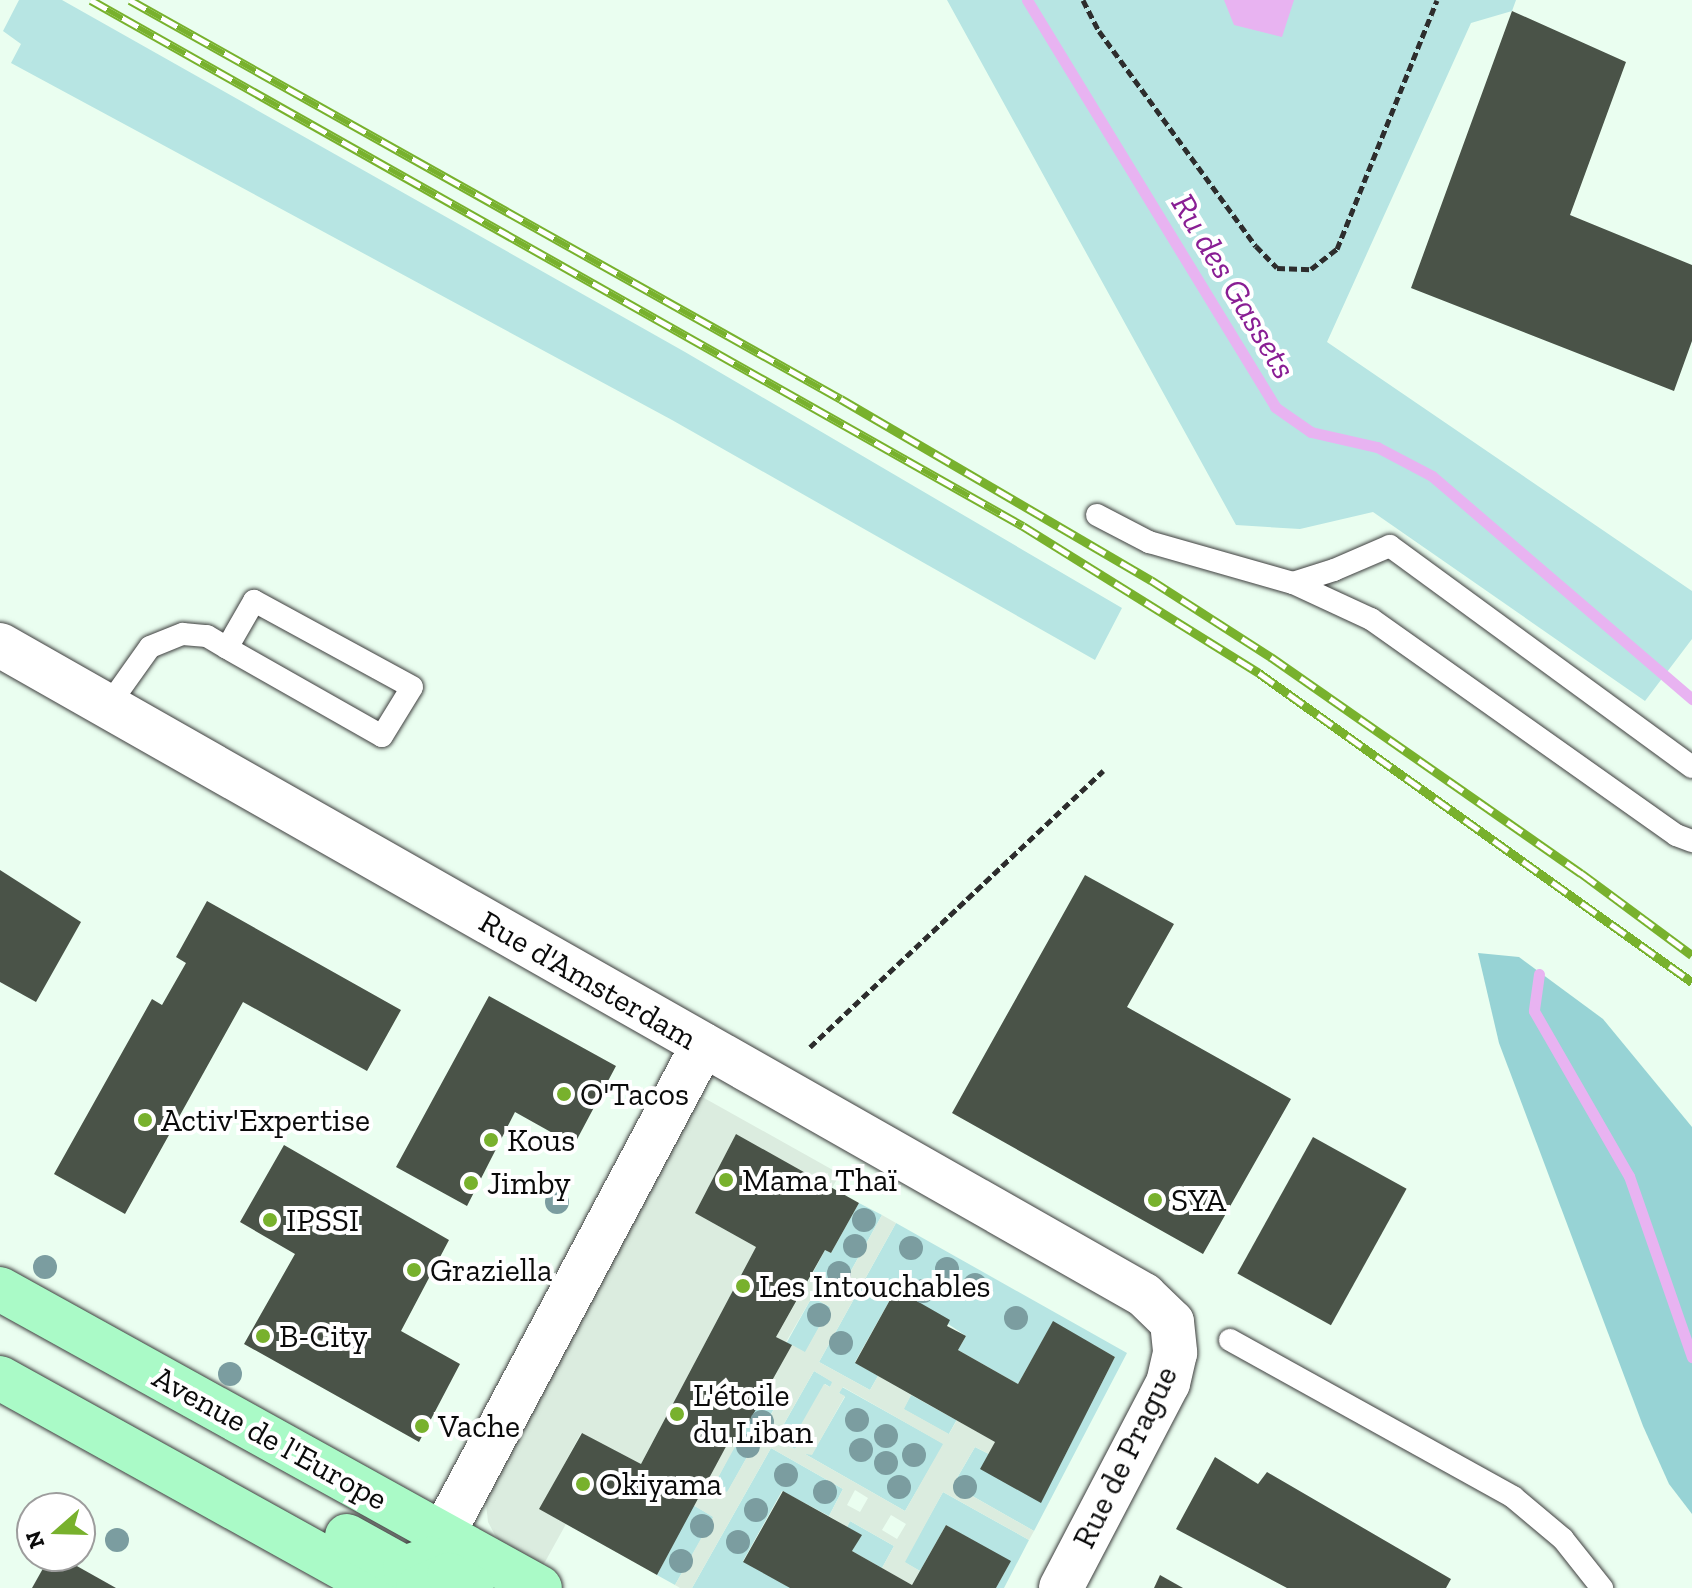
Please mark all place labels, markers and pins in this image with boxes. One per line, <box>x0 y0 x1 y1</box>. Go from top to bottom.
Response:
place label: O'Tacos <box>580 1075 689 1113</box>
marker: O'Tacos <box>555 1085 573 1103</box>
place label: Activ'Expertise <box>161 1101 370 1139</box>
marker: Activ'Expertise <box>136 1111 154 1129</box>
place label: Kous <box>507 1121 575 1159</box>
marker: Kous <box>482 1131 500 1149</box>
place label: Mama Thaï <box>742 1161 898 1199</box>
place label: Jimby <box>487 1164 570 1202</box>
marker: Mama Thaï <box>717 1171 735 1189</box>
marker: Jimby <box>462 1174 480 1192</box>
place label: SYA <box>1171 1181 1226 1219</box>
marker: SYA <box>1146 1191 1164 1209</box>
place label: IPSSI <box>286 1201 359 1239</box>
marker: IPSSI <box>261 1211 279 1229</box>
place label: Graziella <box>430 1251 552 1289</box>
marker: Graziella <box>405 1261 423 1279</box>
place label: Les Intouchables <box>759 1267 990 1305</box>
marker: Les Intouchables <box>734 1277 752 1295</box>
place label: B-City <box>279 1317 367 1355</box>
marker: B-City <box>254 1327 272 1345</box>
place label: L'étoile du Liban <box>693 1377 813 1452</box>
marker: L'étoile du Liban <box>668 1405 686 1423</box>
place label: Vache <box>438 1407 520 1445</box>
marker: Vache <box>413 1417 431 1435</box>
place label: Okiyama <box>599 1465 722 1503</box>
marker: Okiyama <box>574 1475 592 1493</box>

